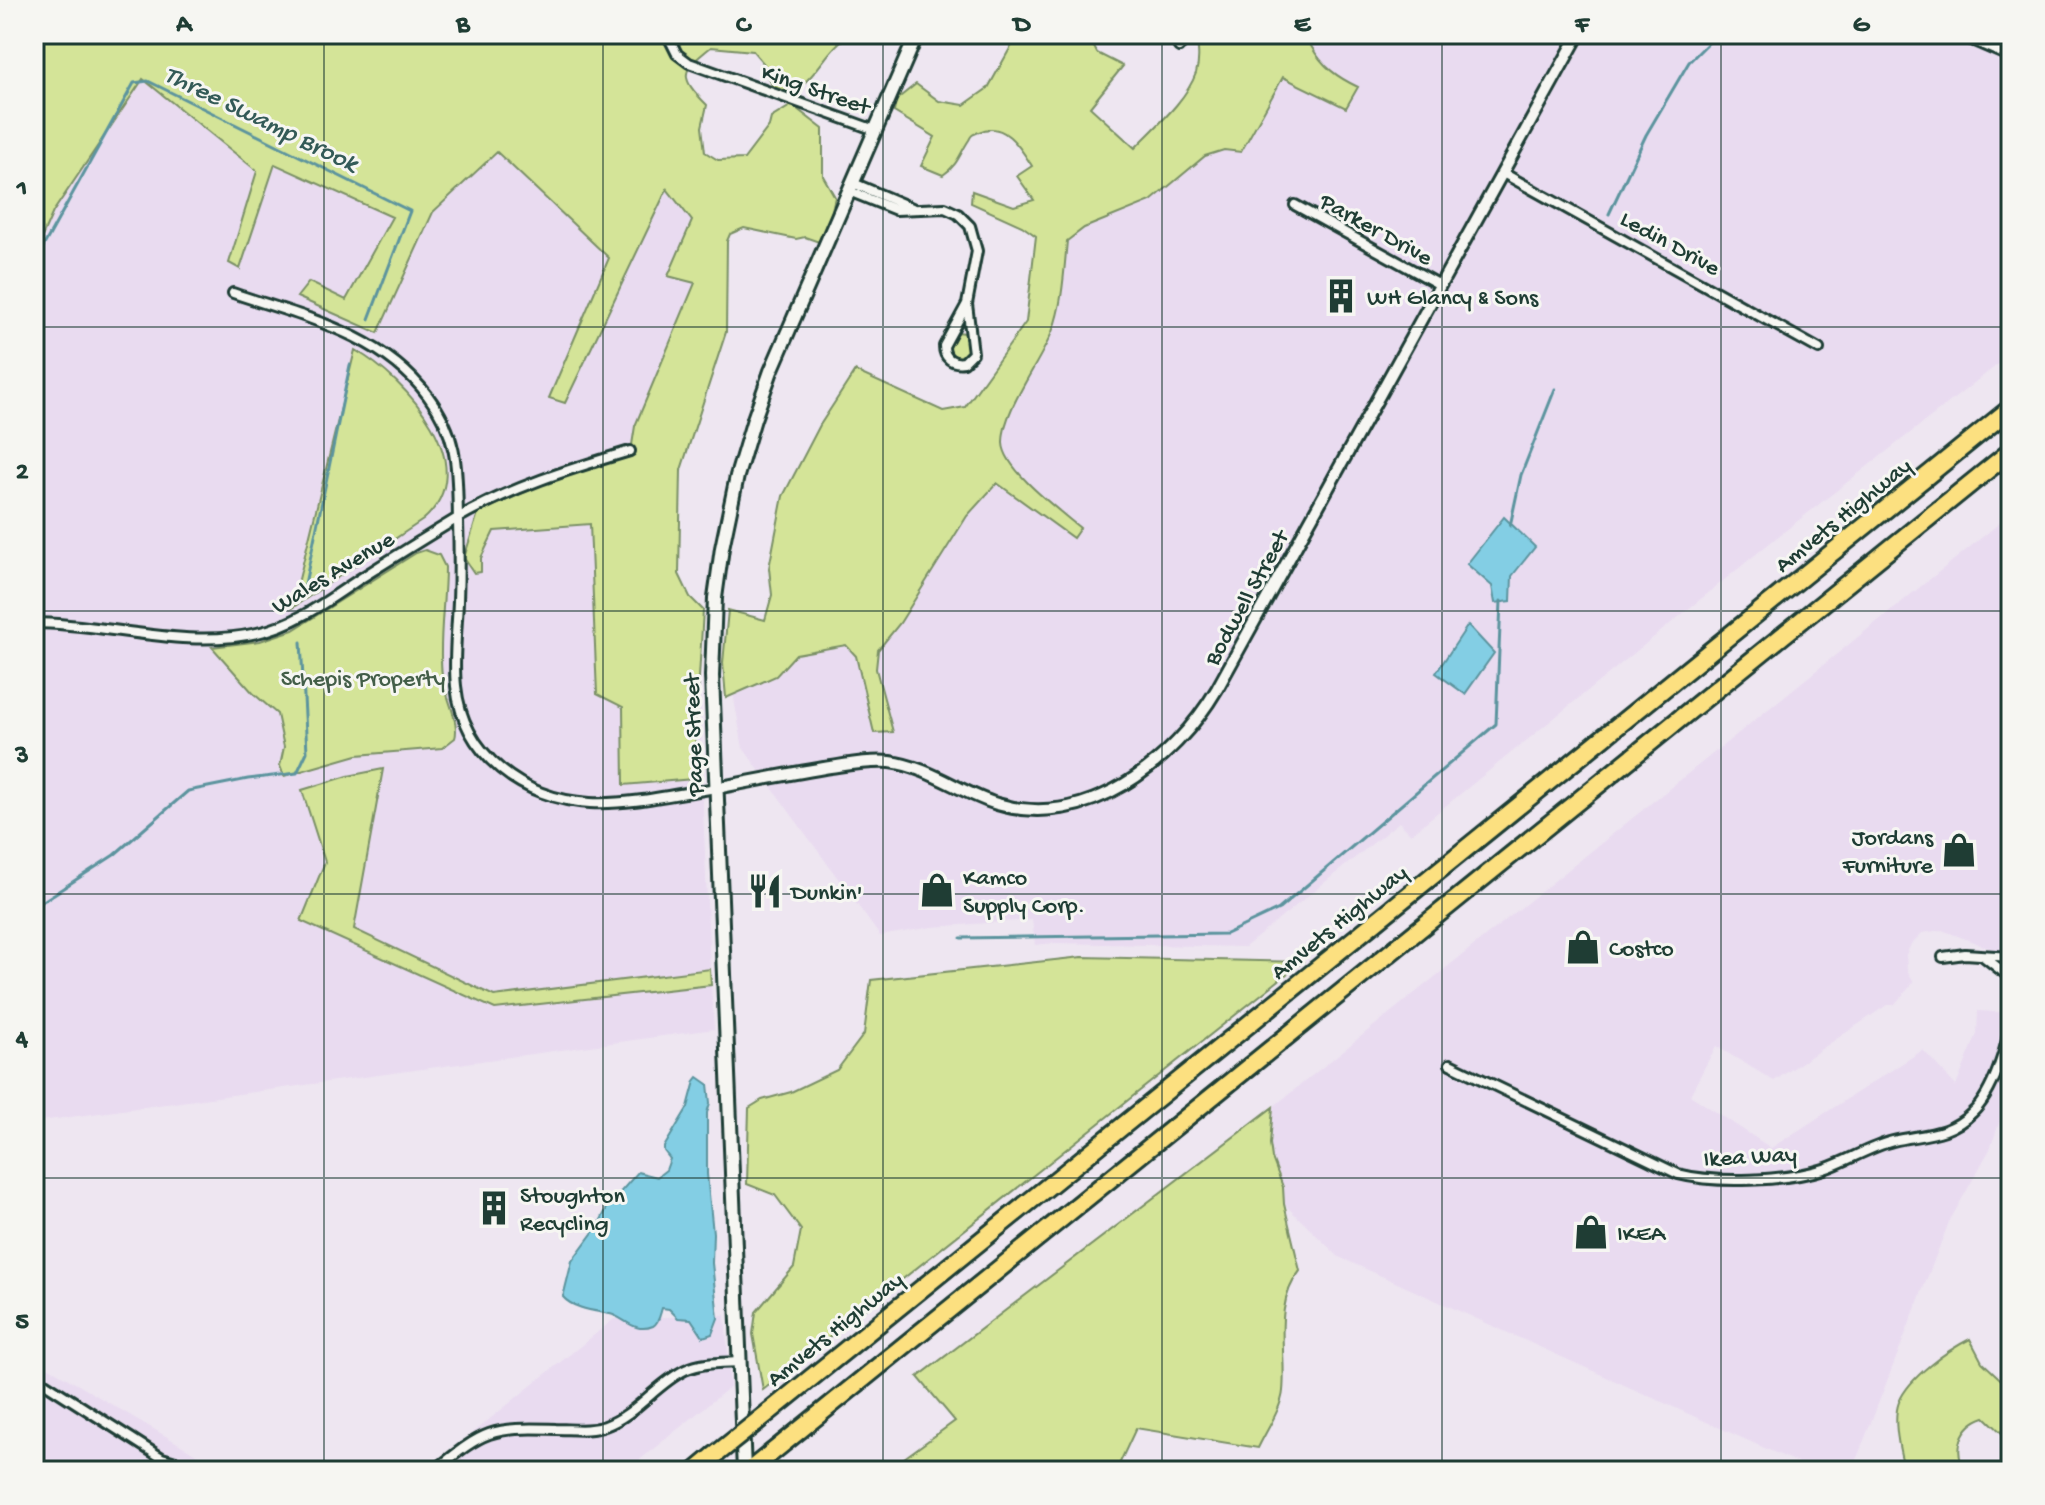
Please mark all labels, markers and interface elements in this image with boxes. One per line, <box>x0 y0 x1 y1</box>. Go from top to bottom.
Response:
text: A <box>175 11 193 42</box>
text: B <box>455 11 471 42</box>
text: C <box>736 11 753 42</box>
text: D <box>1012 11 1032 42</box>
text: E <box>1294 11 1312 42</box>
text: F <box>1574 11 1590 42</box>
text: G <box>1853 11 1871 42</box>
street label: King Street <box>757 59 875 124</box>
water label: Three Swamp Brook <box>158 61 364 182</box>
text: 1 <box>16 175 27 206</box>
street label: Parker Drive <box>1313 188 1437 274</box>
street label: Ledin Drive <box>1614 206 1725 285</box>
building icon: WH Glancy & Sons <box>1322 277 1360 315</box>
place label: WH Glancy & Sons <box>1367 285 1539 314</box>
street label: Amvets Highway <box>1770 453 1919 581</box>
text: 2 <box>16 458 29 489</box>
street label: Bodwell Street <box>1199 524 1298 672</box>
street label: Wales Avenue <box>267 526 401 622</box>
park label: Schepis Property <box>281 666 445 695</box>
street label: Page Street <box>679 671 712 797</box>
text: 3 <box>14 742 29 773</box>
place label: Jordans Furniture <box>1841 825 1934 882</box>
shop icon: Jordans Furniture <box>1940 831 1978 869</box>
street label: Amvets Highway <box>1266 860 1415 988</box>
place label: Kamco Supply Corp. <box>963 865 1085 922</box>
shop icon: Kamco Supply Corp. <box>918 871 956 909</box>
restaurant icon: Dunkin' <box>746 872 784 910</box>
place label: Dunkin' <box>789 880 863 909</box>
shop icon: Costco <box>1564 928 1602 966</box>
place label: Costco <box>1609 936 1674 965</box>
text: 4 <box>15 1025 29 1056</box>
street label: Ikea Way <box>1703 1142 1798 1175</box>
place label: Stoughton Recycling <box>520 1183 625 1240</box>
building icon: Stoughton Recycling <box>475 1189 513 1227</box>
shop icon: IKEA <box>1572 1213 1610 1251</box>
place label: IKEA <box>1617 1221 1667 1250</box>
street label: Amvets Highway <box>762 1267 911 1395</box>
text: 5 <box>15 1308 29 1339</box>

